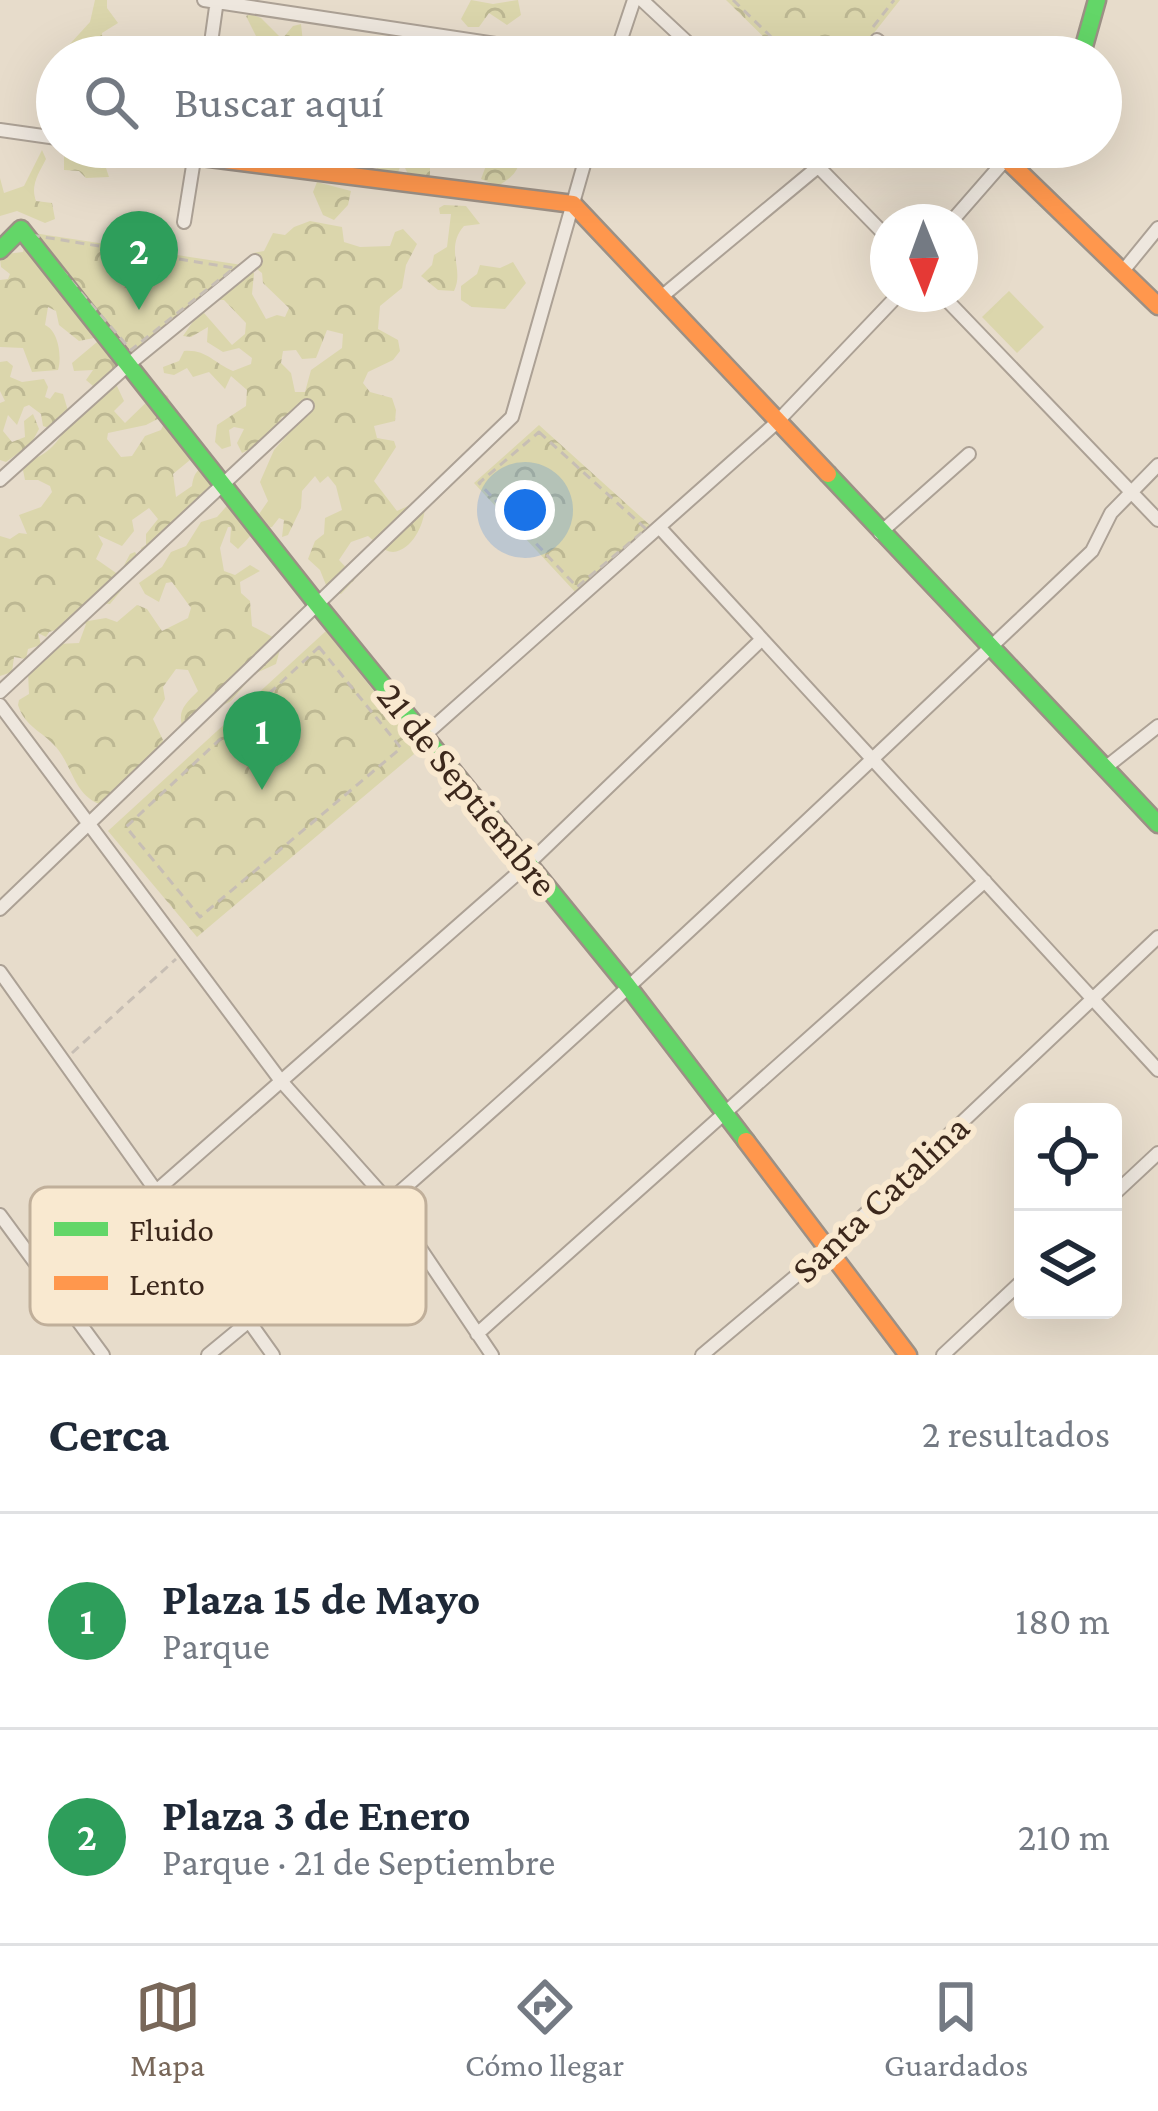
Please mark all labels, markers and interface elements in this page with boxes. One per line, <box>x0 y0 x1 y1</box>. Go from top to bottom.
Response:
search box <box>36 36 1122 168</box>
icon: search <box>78 69 144 135</box>
text: Buscar aquí <box>174 77 384 127</box>
north arrow <box>870 204 978 312</box>
pin: 2 <box>100 211 178 310</box>
your location <box>495 480 555 540</box>
street label: 21 de Septiembre <box>368 674 567 905</box>
pin: 1 <box>223 691 301 790</box>
map controls <box>1014 1103 1122 1319</box>
button: locate <box>1014 1103 1122 1211</box>
street label: Santa Catalina <box>783 1105 977 1291</box>
legend <box>30 1187 426 1325</box>
text: Fluido <box>129 1211 214 1248</box>
button: layers <box>1014 1211 1122 1319</box>
text: Lento <box>129 1265 205 1302</box>
text: Cerca <box>48 1405 169 1462</box>
text: 2 resultados <box>922 1412 1110 1455</box>
text: Plaza 15 de Mayo <box>162 1574 480 1624</box>
text: 1 <box>80 1599 94 1642</box>
text: 180 m <box>1015 1599 1110 1642</box>
text: Parque <box>162 1624 270 1667</box>
text: Plaza 3 de Enero <box>162 1790 471 1840</box>
text: 2 <box>77 1815 97 1858</box>
text: 210 m <box>1018 1815 1110 1858</box>
text: Parque · 21 de Septiembre <box>162 1840 555 1883</box>
tab: Mapa <box>130 1974 205 2083</box>
tab: Cómo llegar <box>465 1974 624 2083</box>
tab: Guardados <box>884 1974 1028 2083</box>

